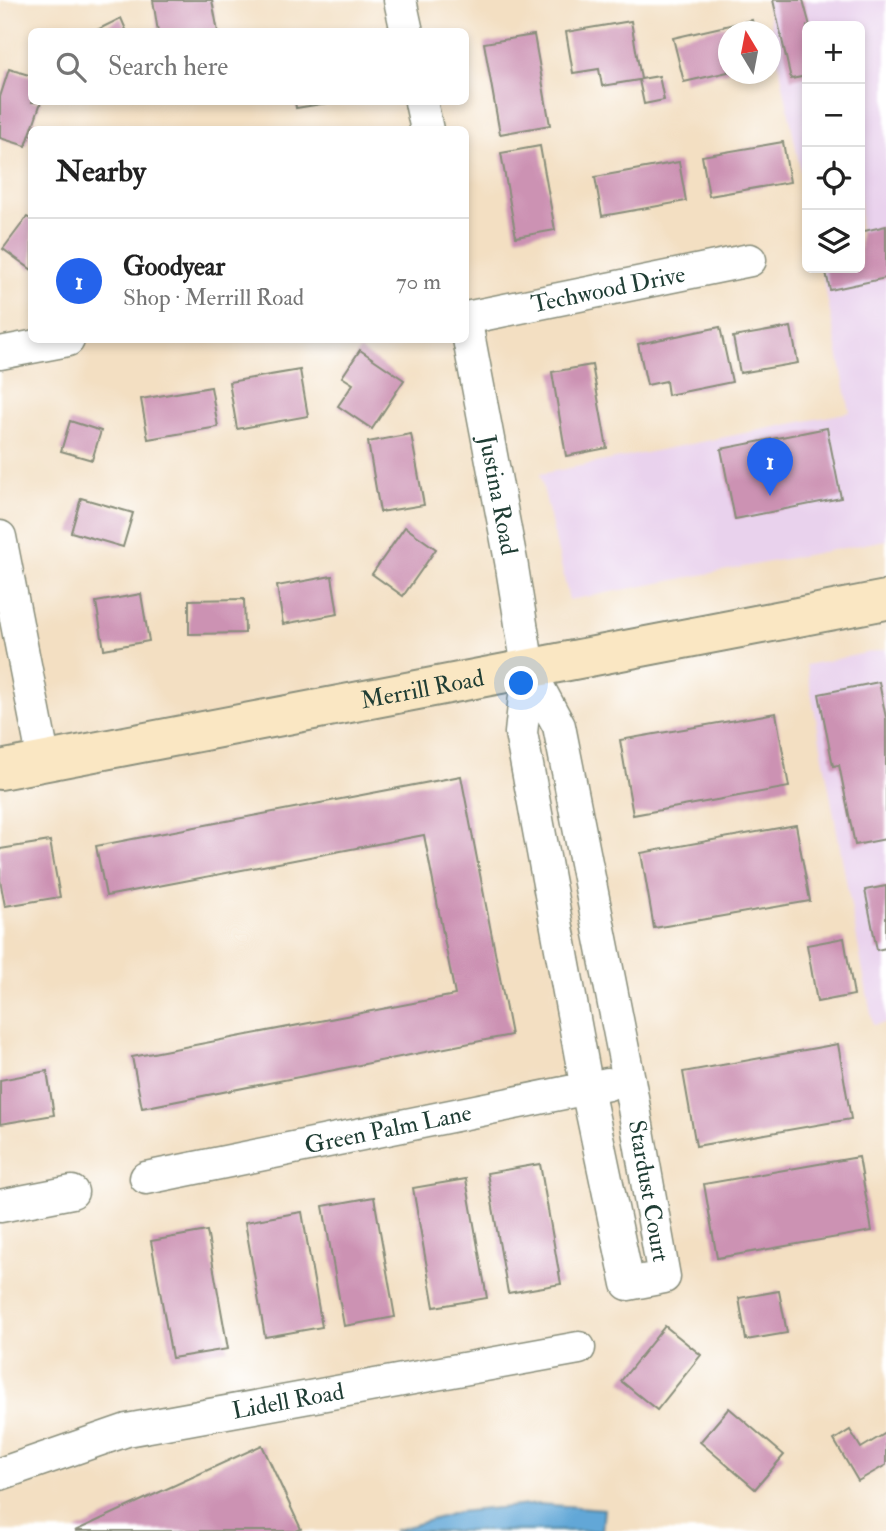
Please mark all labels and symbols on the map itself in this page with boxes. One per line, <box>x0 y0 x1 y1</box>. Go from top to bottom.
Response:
north arrow <box>718 21 781 84</box>
street label: Techwood Drive <box>528 259 688 320</box>
street label: Justina Road <box>471 431 525 558</box>
pin: 1 <box>747 438 793 496</box>
street label: Merrill Road <box>358 662 487 716</box>
your location <box>504 666 538 700</box>
street label: Green Palm Lane <box>302 1097 474 1161</box>
street label: Stardust Court <box>621 1118 676 1265</box>
street label: Lidell Road <box>230 1376 347 1427</box>

